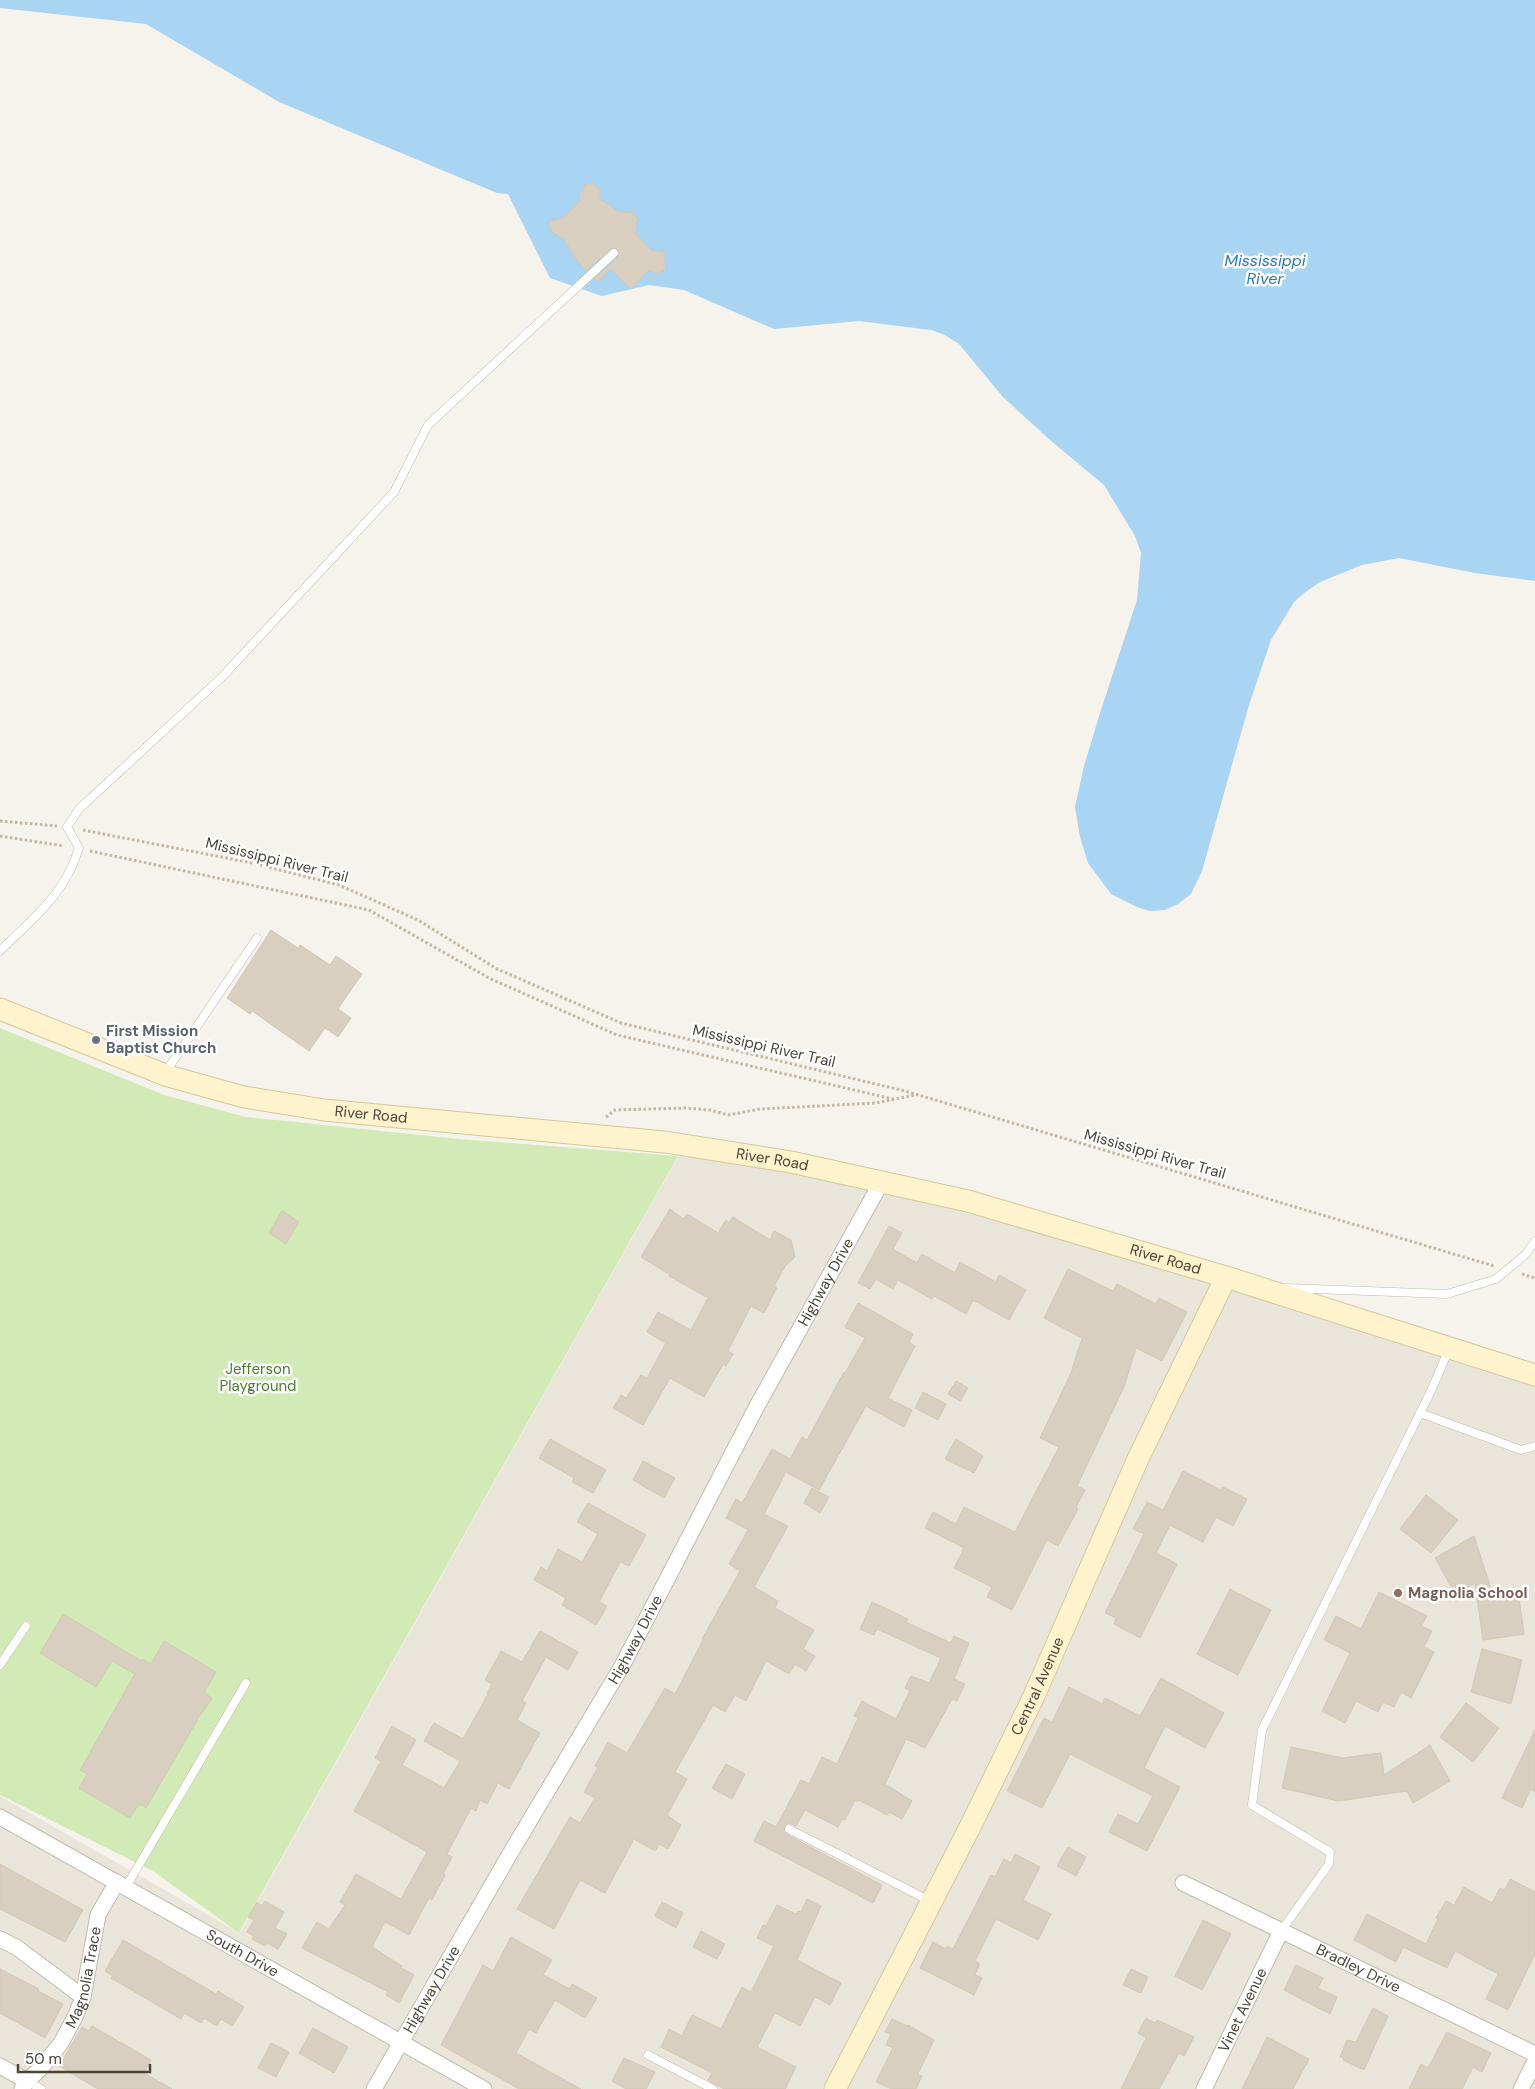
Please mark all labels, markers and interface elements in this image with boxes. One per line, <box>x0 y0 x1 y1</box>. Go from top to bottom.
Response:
water label: Mississippi River <box>1224 250 1307 289</box>
street label: Mississippi River Trail <box>204 833 350 887</box>
street label: Mississippi River Trail <box>691 1020 837 1072</box>
place label: First Mission Baptist Church <box>106 1021 216 1058</box>
marker: First Mission Baptist Church <box>90 1034 102 1046</box>
street label: River Road <box>334 1101 408 1128</box>
street label: Mississippi River Trail <box>1082 1124 1228 1184</box>
street label: River Road <box>735 1143 810 1176</box>
street label: Highway Drive <box>793 1235 858 1330</box>
street label: River Road <box>1128 1239 1203 1279</box>
park label: Jefferson Playground <box>220 1359 297 1396</box>
place label: Magnolia School <box>1408 1583 1528 1603</box>
marker: Magnolia School <box>1392 1587 1404 1599</box>
street label: Highway Drive <box>604 1592 667 1688</box>
street label: Central Avenue <box>1006 1634 1069 1739</box>
street label: Magnolia Trace <box>61 1925 106 2032</box>
street label: South Drive <box>202 1925 282 1982</box>
street label: Bradley Drive <box>1313 1939 1404 1997</box>
street label: Highway Drive <box>398 1942 465 2037</box>
street label: Vinet Avenue <box>1214 1964 1272 2055</box>
scale bar <box>18 2042 150 2074</box>
text: 50 m <box>25 2049 62 2069</box>

